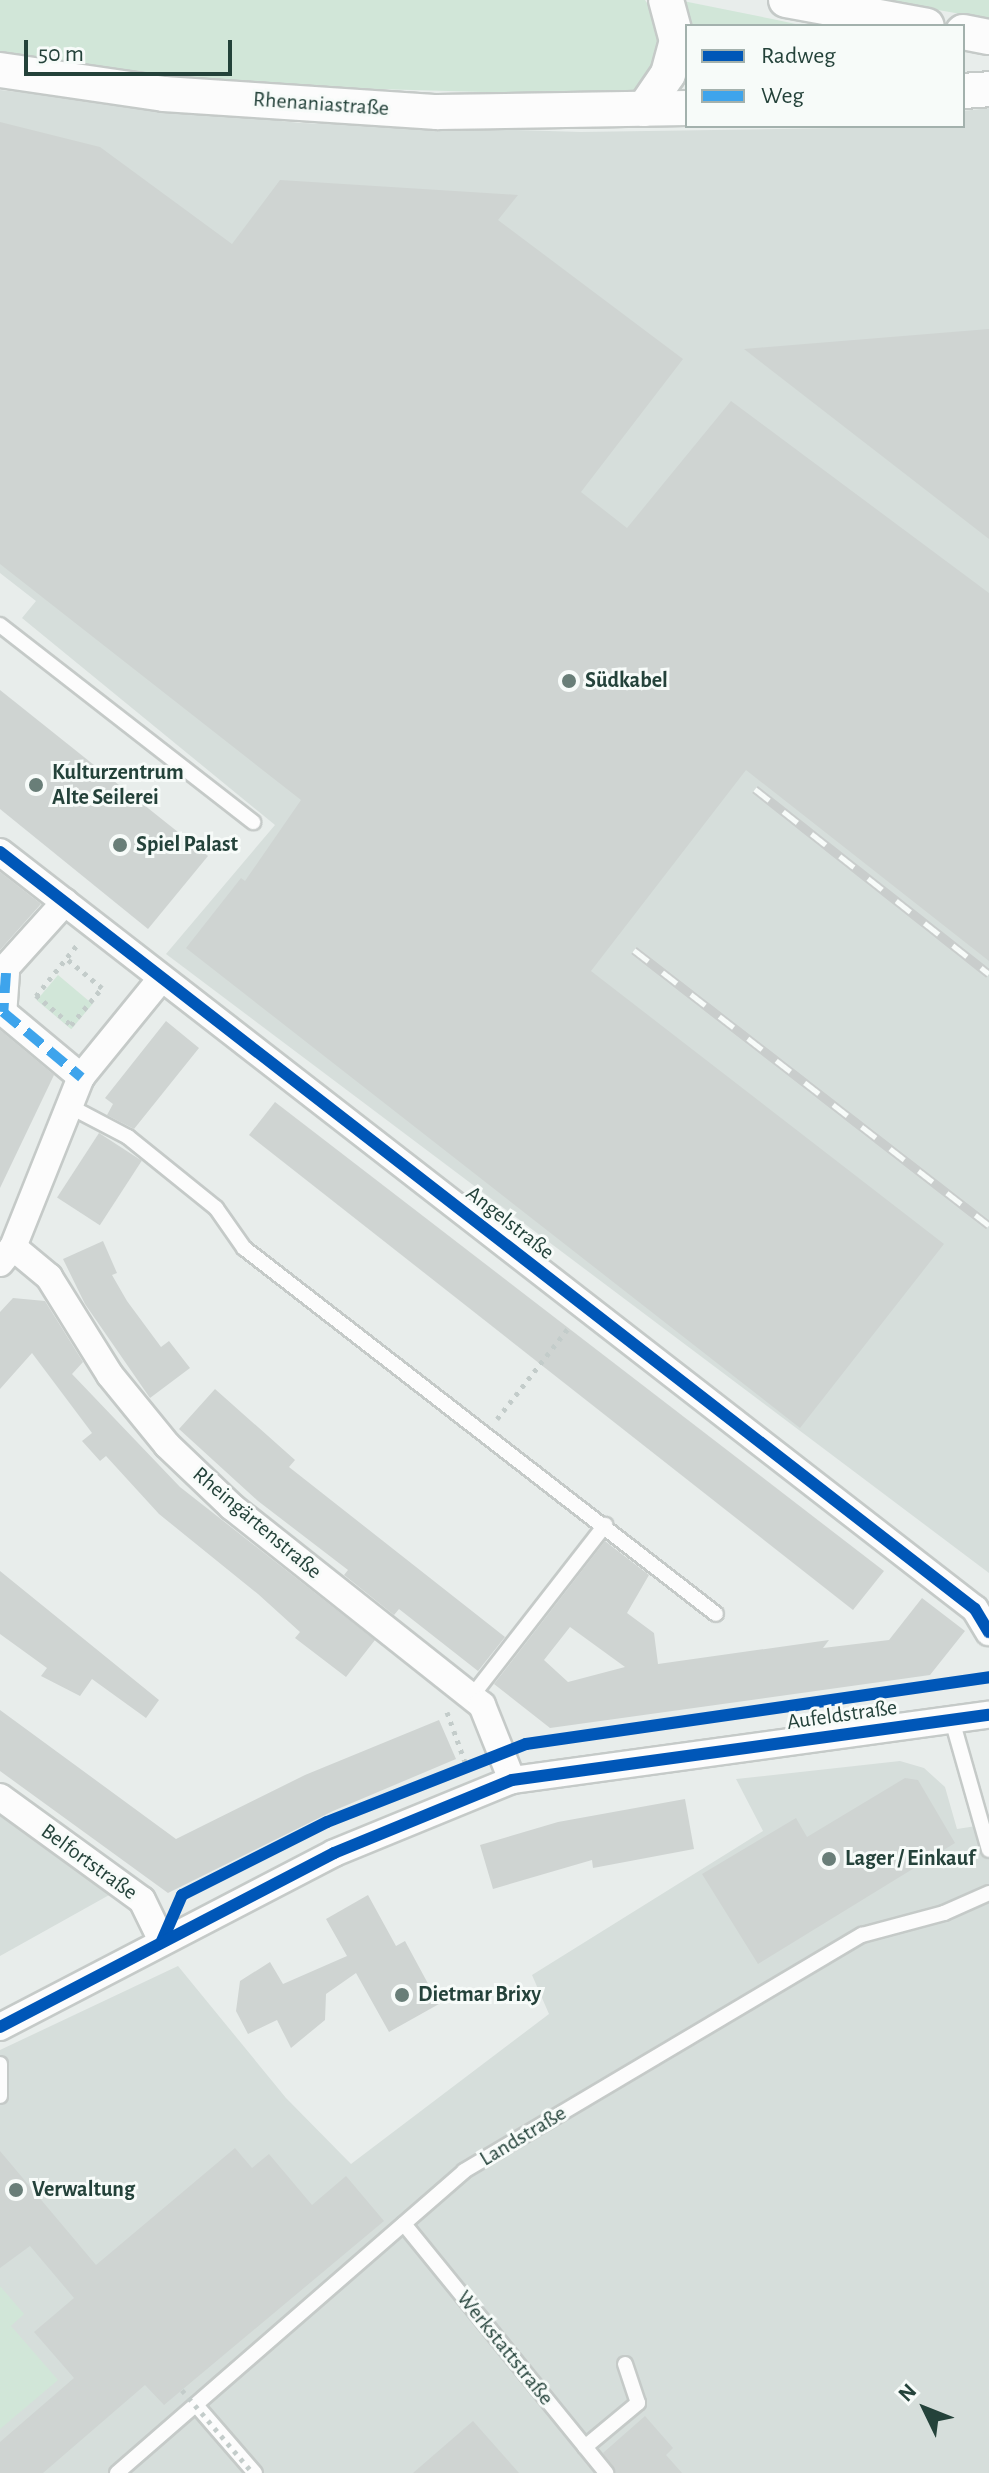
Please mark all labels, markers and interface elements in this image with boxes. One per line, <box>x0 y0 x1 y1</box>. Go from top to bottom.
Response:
scale bar <box>28 24 236 74</box>
legend <box>685 24 965 128</box>
text: 50 m <box>38 42 84 66</box>
text: Radweg <box>761 44 836 68</box>
text: Weg <box>761 84 804 108</box>
street label: Rhenaniastraße <box>252 86 390 122</box>
place label: Südkabel <box>585 668 668 694</box>
marker: Südkabel <box>560 672 578 690</box>
place label: Kulturzentrum Alte Seilerei <box>52 759 184 810</box>
marker: Kulturzentrum Alte Seilerei <box>27 776 45 794</box>
place label: Spiel Palast <box>136 832 238 858</box>
marker: Spiel Palast <box>111 836 129 854</box>
street label: Angelstraße <box>461 1180 559 1266</box>
street label: Rheingärtenstraße <box>187 1461 327 1585</box>
street label: Aufeldstraße <box>785 1694 899 1736</box>
street label: Belfortstraße <box>36 1818 142 1906</box>
place label: Lager / Einkauf <box>845 1846 975 1872</box>
marker: Lager / Einkauf <box>820 1850 838 1868</box>
place label: Dietmar Brixy <box>418 1982 541 2008</box>
marker: Dietmar Brixy <box>393 1986 411 2004</box>
street label: Landstraße <box>475 2100 571 2172</box>
place label: Verwaltung <box>32 2177 135 2203</box>
marker: Verwaltung <box>7 2181 25 2199</box>
street label: Werkstattstraße <box>451 2285 559 2411</box>
north arrow <box>885 2369 965 2449</box>
text: N <box>894 2380 921 2406</box>

